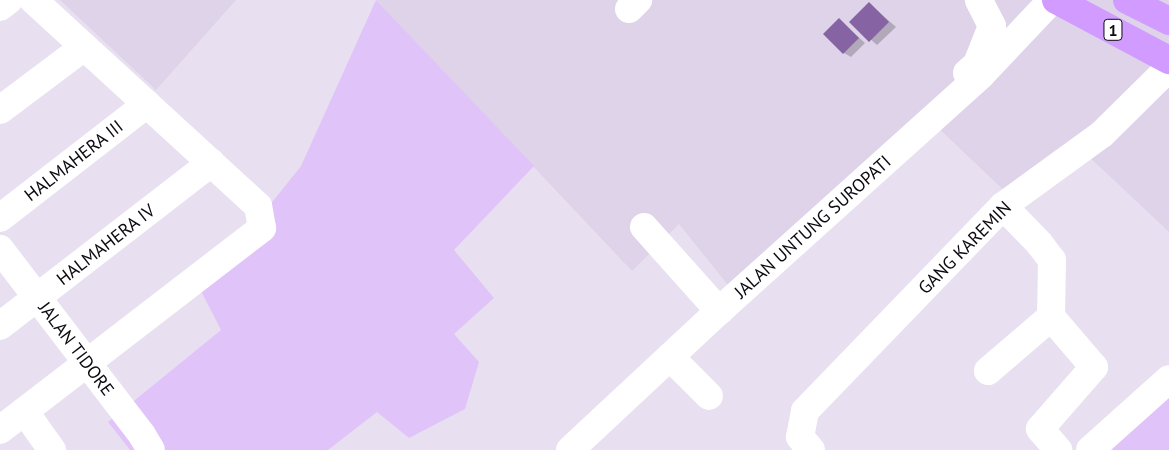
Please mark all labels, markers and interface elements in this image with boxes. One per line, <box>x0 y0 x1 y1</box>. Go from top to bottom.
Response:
road number: 1 <box>1103 16 1123 44</box>
street label: HALMAHERA III <box>20 116 128 206</box>
street label: JALAN UNTUNG SUROPATI <box>730 151 896 303</box>
street label: GANG KAREMIN <box>914 197 1016 299</box>
street label: HALMAHERA IV <box>52 200 160 290</box>
street label: JALAN TIDORE <box>34 298 118 400</box>

